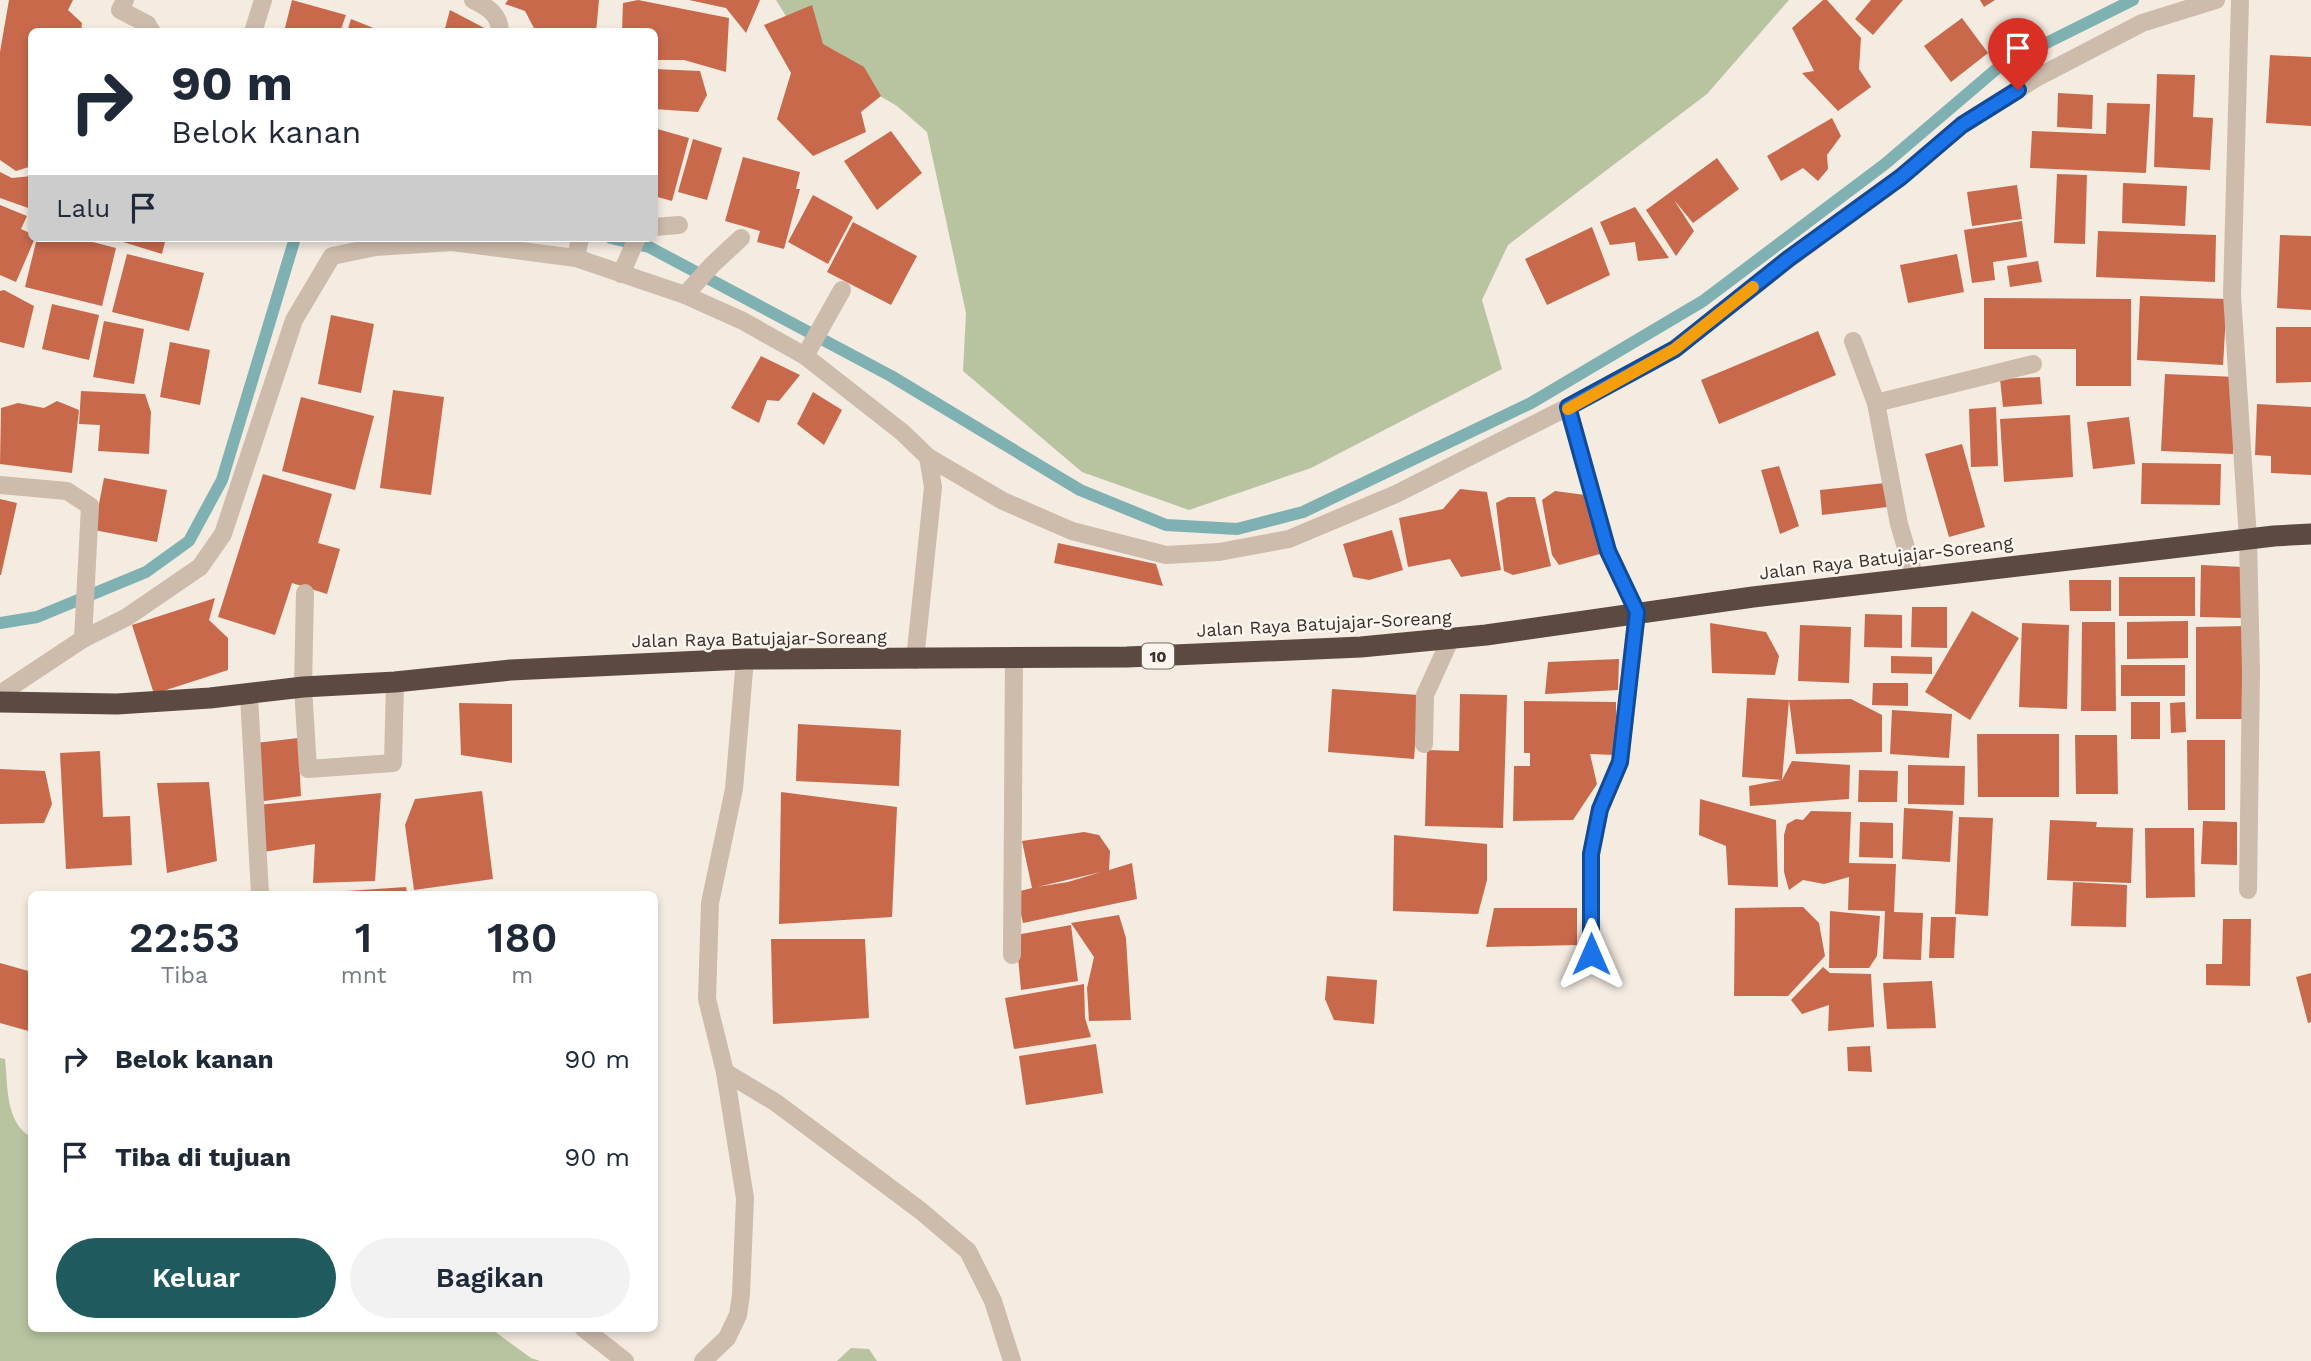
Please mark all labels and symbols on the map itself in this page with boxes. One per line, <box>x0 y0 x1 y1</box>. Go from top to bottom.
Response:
pin <box>1988 18 2048 90</box>
street label: Jalan Raya Batujajar-Soreang <box>1758 531 2014 583</box>
street label: Jalan Raya Batujajar-Soreang <box>1196 606 1452 641</box>
street label: Jalan Raya Batujajar-Soreang <box>631 626 887 651</box>
road number: 10 <box>1142 643 1174 668</box>
position arrow <box>1554 917 1628 991</box>

